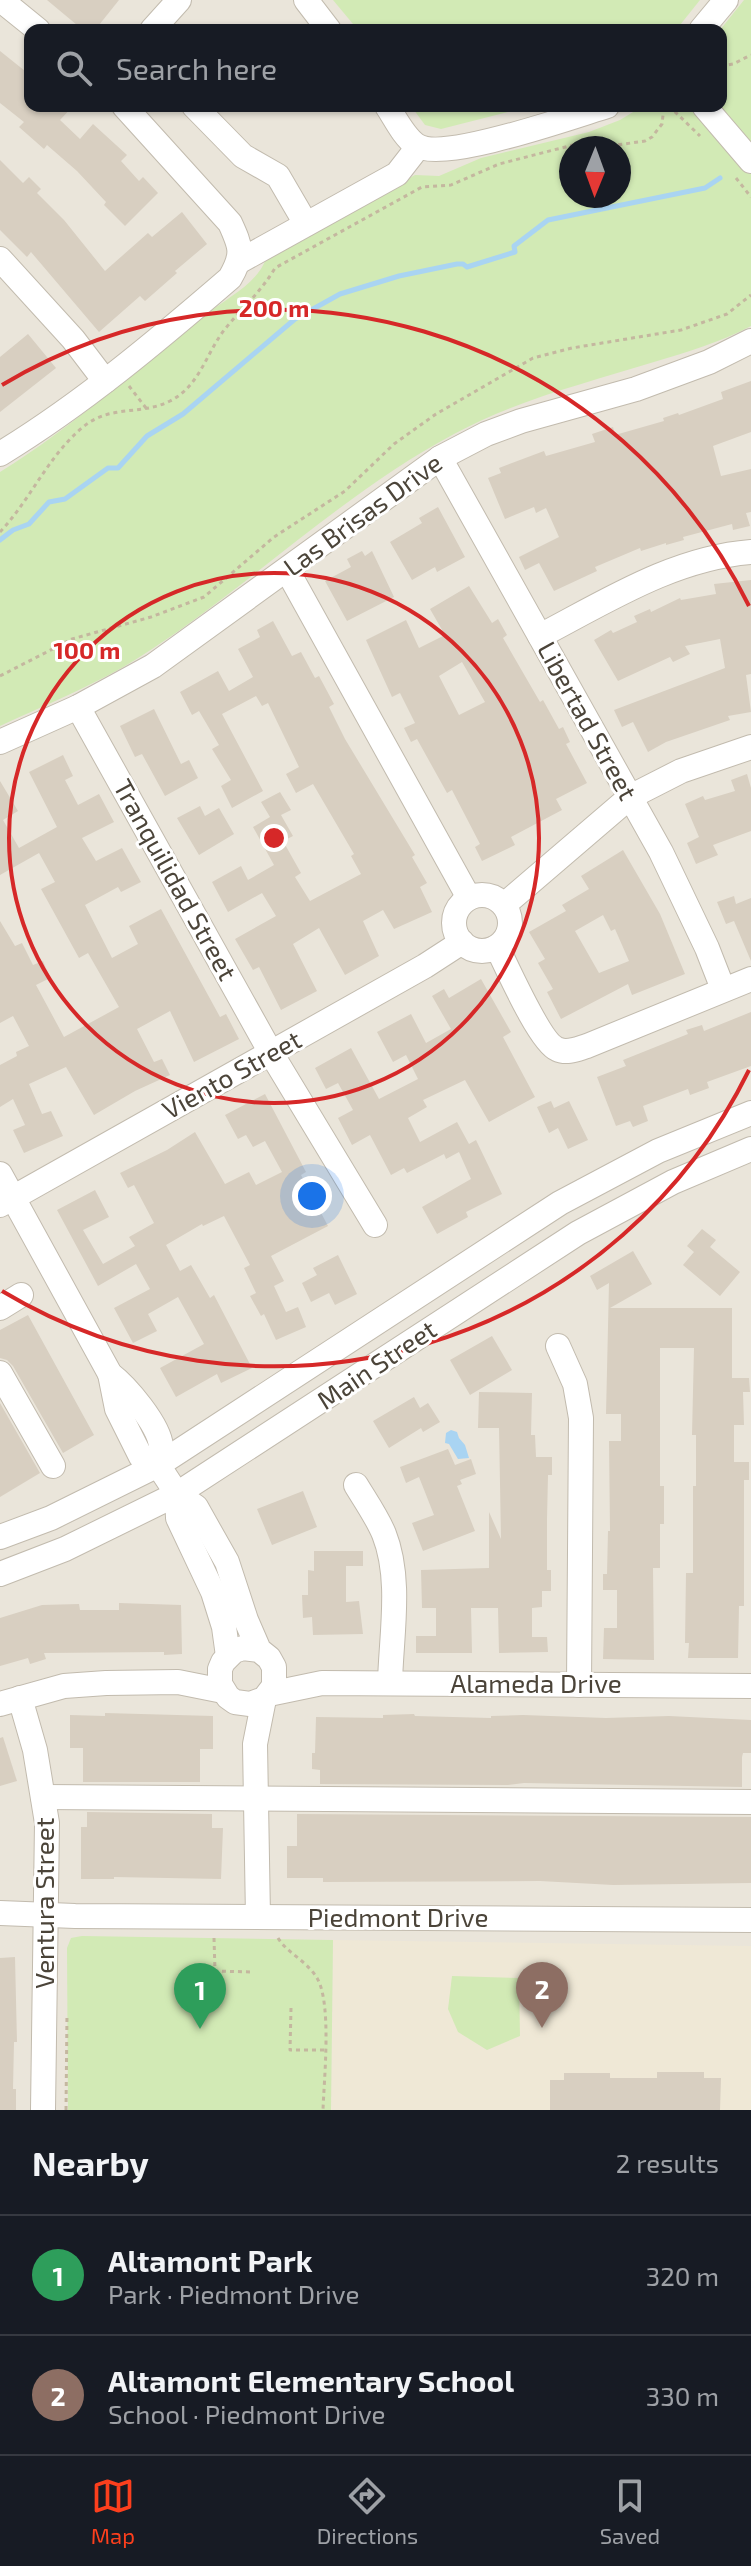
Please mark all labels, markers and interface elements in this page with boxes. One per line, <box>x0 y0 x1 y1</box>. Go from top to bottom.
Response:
search box <box>24 24 727 112</box>
icon: search <box>52 46 96 90</box>
text: Search here <box>116 50 277 86</box>
north arrow <box>559 136 631 208</box>
text: 200 m <box>239 293 309 322</box>
street label: Las Brisas Drive <box>277 446 447 582</box>
text: 100 m <box>54 635 120 664</box>
street label: Libertad Street <box>532 636 645 805</box>
street label: Tranquilidad Street <box>108 773 244 985</box>
centre of rings <box>260 824 288 852</box>
street label: Viento Street <box>156 1023 306 1125</box>
your location <box>292 1176 332 1216</box>
street label: Main Street <box>311 1313 442 1415</box>
street label: Alameda Drive <box>450 1667 622 1698</box>
street label: Ventura Street <box>28 1817 59 1989</box>
street label: Piedmont Drive <box>308 1901 488 1932</box>
pin: 2 <box>516 1962 568 2028</box>
pin: 1 <box>174 1963 226 2029</box>
text: Nearby <box>32 2142 149 2183</box>
text: 2 results <box>616 2147 719 2178</box>
text: Altamont Park <box>108 2242 312 2278</box>
text: 1 <box>52 2260 64 2291</box>
text: 320 m <box>646 2260 719 2291</box>
text: Park · Piedmont Drive <box>108 2278 359 2309</box>
text: Altamont Elementary School <box>108 2362 514 2398</box>
text: 2 <box>50 2380 66 2411</box>
text: 330 m <box>646 2380 719 2411</box>
text: School · Piedmont Drive <box>108 2398 385 2429</box>
tab: Map <box>91 2474 135 2548</box>
tab: Directions <box>317 2474 418 2548</box>
tab: Saved <box>600 2474 660 2548</box>

